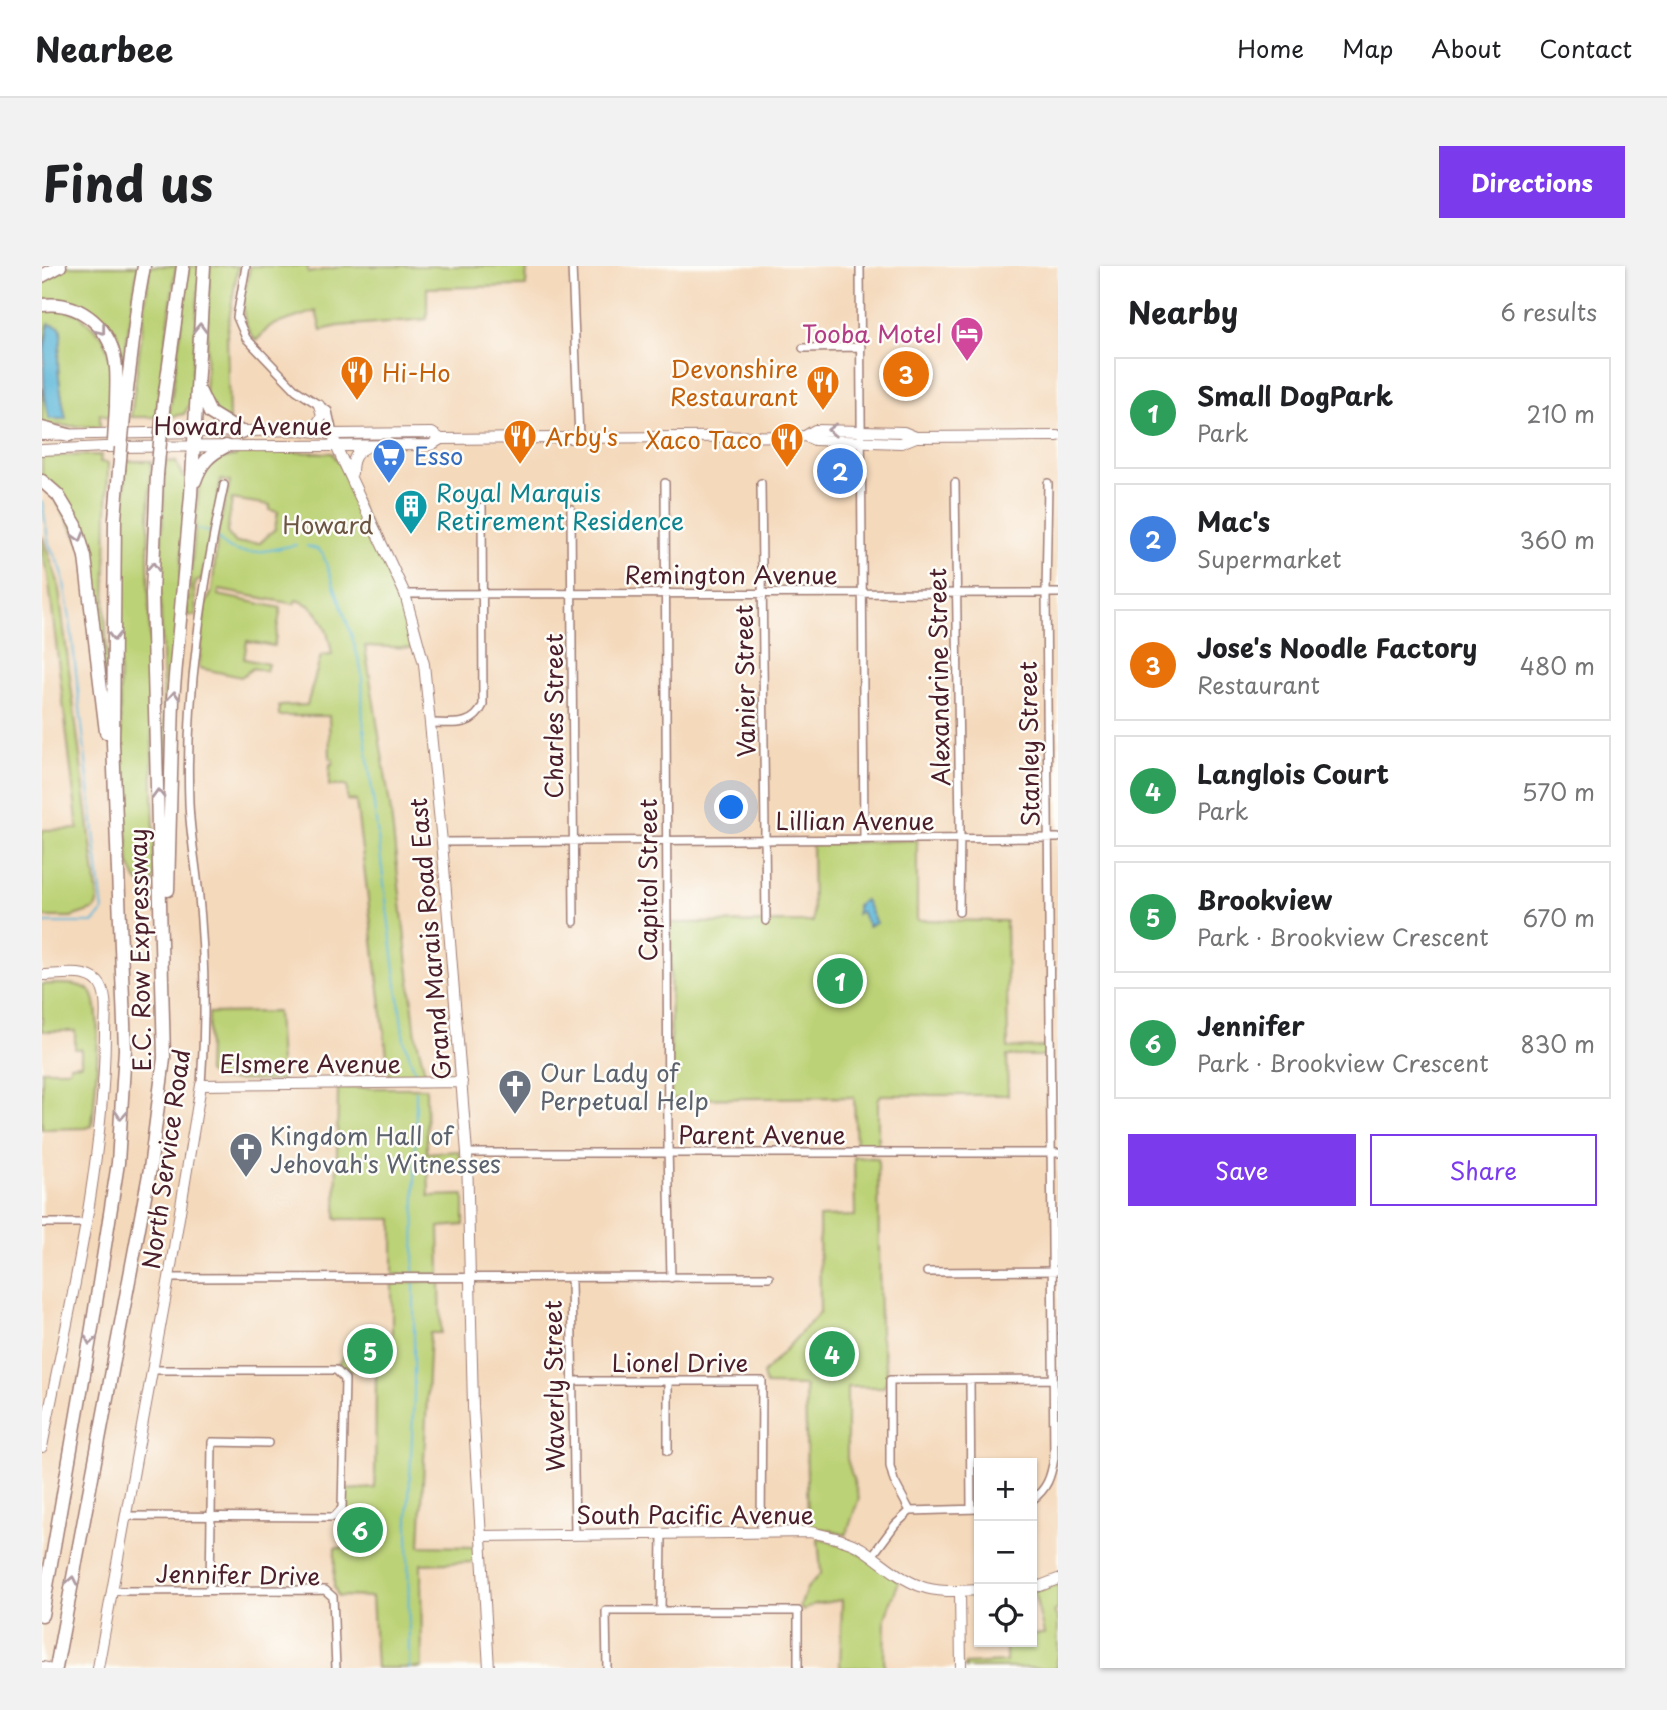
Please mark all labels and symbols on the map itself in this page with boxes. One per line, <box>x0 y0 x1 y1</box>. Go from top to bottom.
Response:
hotel icon: Tooba Motel <box>948 314 986 363</box>
place label: Tooba Motel <box>802 315 942 351</box>
one-way arrow <box>93 322 106 334</box>
one-way arrow <box>192 322 208 333</box>
pin: 3 <box>883 348 929 400</box>
place label: Devonshire Restaurant <box>670 350 798 414</box>
restaurant icon: Hi-Ho <box>338 353 376 402</box>
place label: Hi-Ho <box>382 354 451 390</box>
restaurant icon: Devonshire Restaurant <box>804 363 842 412</box>
street label: Howard Avenue <box>154 407 332 443</box>
restaurant icon: Arby's <box>501 417 539 466</box>
place label: Arby's <box>545 418 618 454</box>
restaurant icon: Xaco Taco <box>768 420 806 469</box>
place label: Xaco Taco <box>645 421 762 457</box>
one-way arrow <box>827 422 837 438</box>
supermarket icon: Esso <box>370 436 408 485</box>
place label: Esso <box>414 437 463 473</box>
pin: 2 <box>817 445 863 497</box>
place label: Royal Marquis Retirement Residence <box>436 474 684 538</box>
building icon: Royal Marquis Retirement Residence <box>392 487 430 536</box>
park label: Howard <box>283 506 374 542</box>
one-way arrow <box>71 530 86 542</box>
street label: Remington Avenue <box>624 556 838 592</box>
one-way arrow <box>146 561 161 572</box>
street label: Alexandrine Street <box>918 567 958 787</box>
street label: Vanier Street <box>725 604 763 758</box>
one-way arrow <box>106 632 122 642</box>
street label: Charles Street <box>535 633 571 799</box>
street label: Stanley Street <box>1009 661 1047 827</box>
one-way arrow <box>166 690 181 701</box>
one-way arrow <box>150 788 165 799</box>
your location <box>714 790 748 824</box>
street label: Grand Marais Road East <box>399 796 459 1082</box>
street label: Capitol Street <box>629 798 665 962</box>
street label: Lillian Avenue <box>775 802 935 838</box>
street label: E.C. Row Expressway <box>119 828 159 1072</box>
pin: 1 <box>817 955 863 1007</box>
street label: Elsmere Avenue <box>219 1045 401 1081</box>
street label: North Service Road <box>132 1047 198 1271</box>
place label: Our Lady of Perpetual Help <box>540 1054 709 1118</box>
church icon: Our Lady of Perpetual Help <box>496 1067 534 1116</box>
one-way arrow <box>114 1110 129 1121</box>
street label: Parent Avenue <box>678 1116 846 1152</box>
place label: Kingdom Hall of Jehovah's Witnesses <box>270 1117 501 1181</box>
church icon: Kingdom Hall of Jehovah's Witnesses <box>227 1130 265 1179</box>
street label: Waverly Street <box>534 1300 572 1472</box>
pin: 5 <box>347 1325 393 1377</box>
pin: 4 <box>809 1328 855 1380</box>
one-way arrow <box>83 1335 98 1346</box>
street label: Lionel Drive <box>612 1344 748 1380</box>
street label: South Pacific Avenue <box>576 1496 814 1532</box>
pin: 6 <box>337 1504 383 1556</box>
street label: Jennifer Drive <box>155 1555 321 1593</box>
one-way arrow <box>64 1575 79 1587</box>

